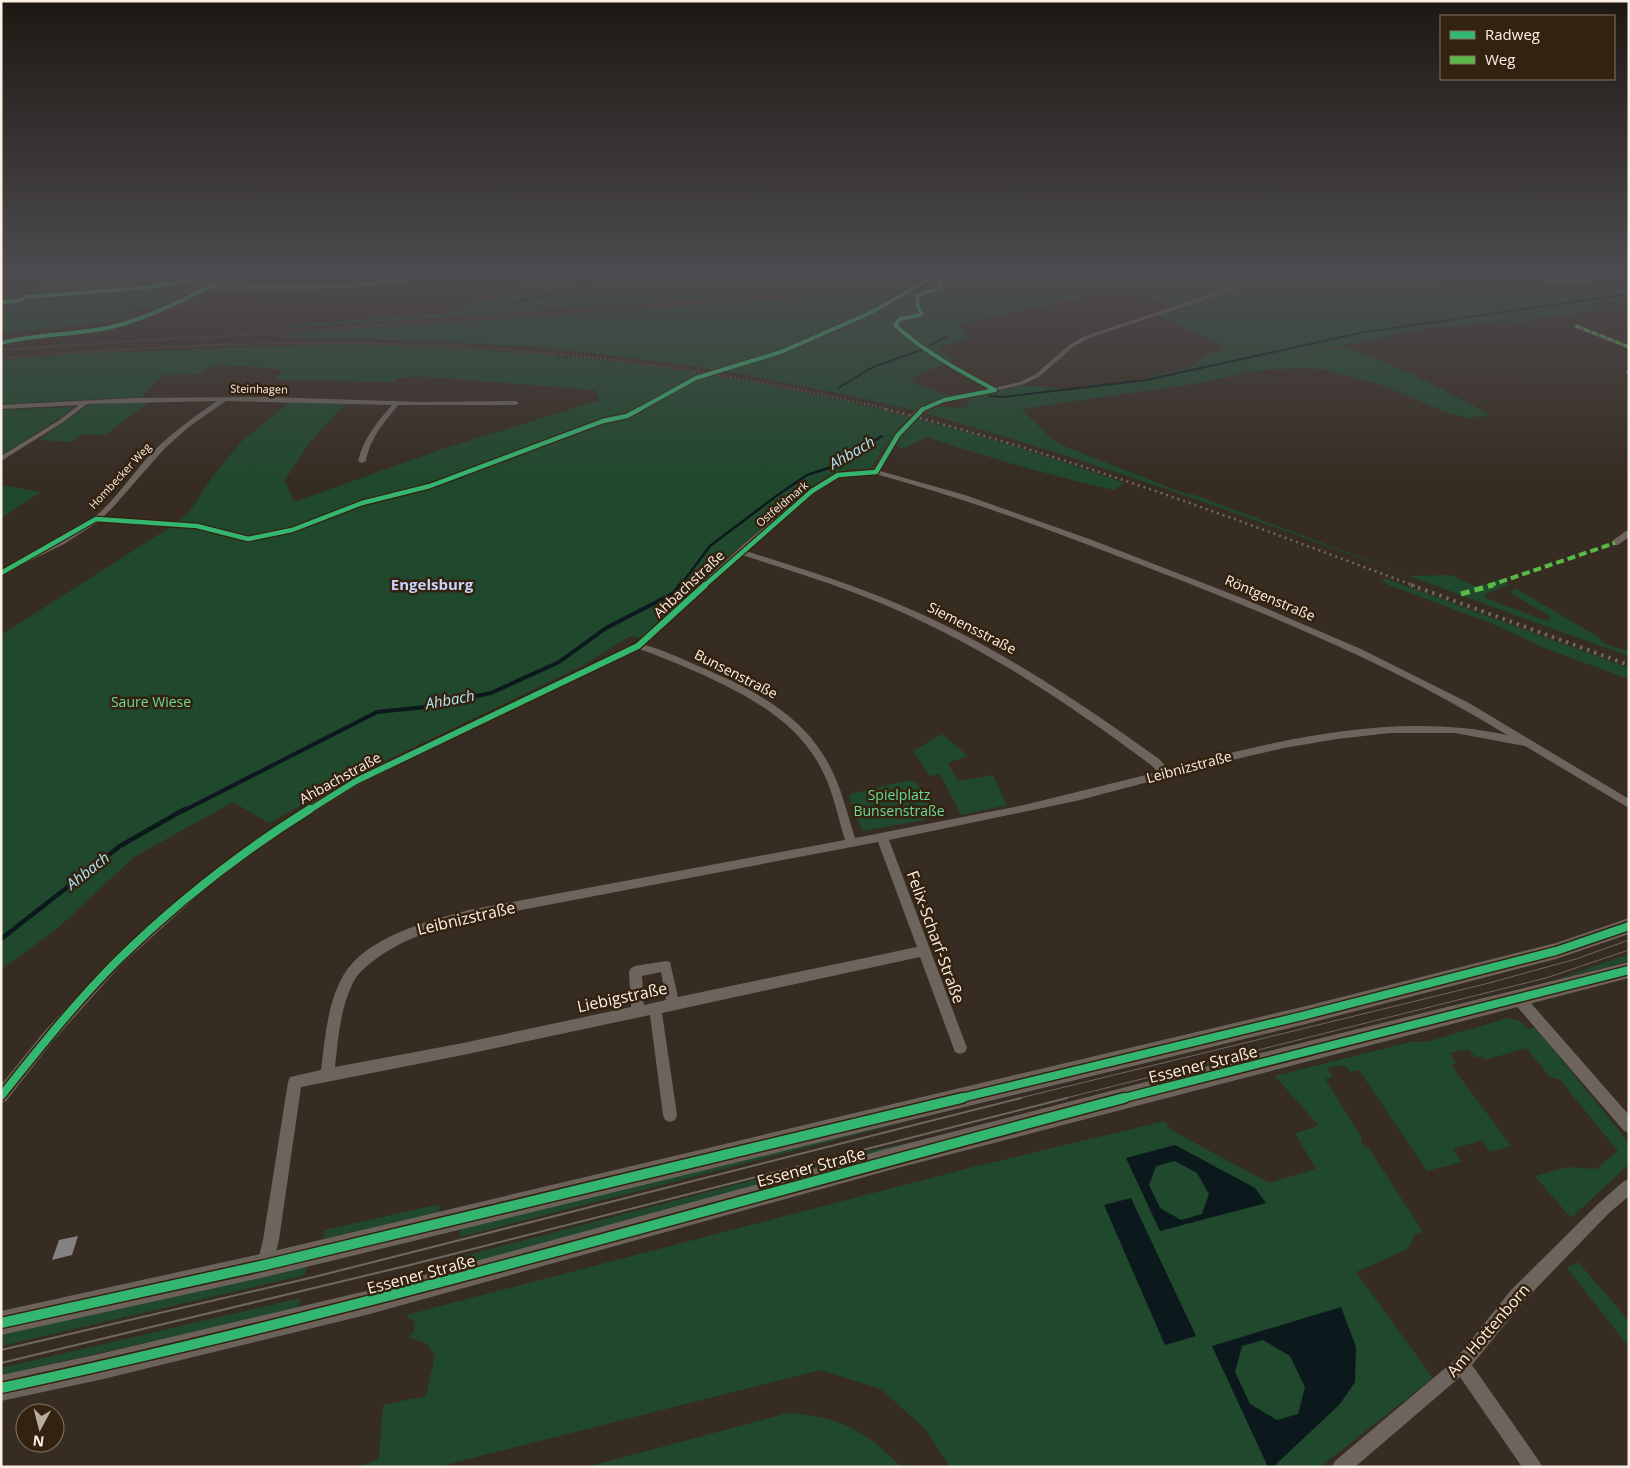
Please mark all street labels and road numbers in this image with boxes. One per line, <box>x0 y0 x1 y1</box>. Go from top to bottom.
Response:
street label: Steinhagen <box>230 381 288 396</box>
street label: Hombecker Weg <box>85 440 154 512</box>
street label: Ostfeldmark <box>752 477 811 530</box>
street label: Ahbachstraße <box>649 546 728 622</box>
street label: Röntgenstraße <box>1222 570 1318 625</box>
street label: Siemensstraße <box>925 597 1020 658</box>
street label: Bunsenstraße <box>691 644 781 703</box>
street label: Leibnizstraße <box>1144 746 1234 787</box>
street label: Ahbachstraße <box>295 747 384 808</box>
street label: Felix-Scharf-Straße <box>902 868 970 1007</box>
street label: Leibnizstraße <box>415 896 517 940</box>
street label: Liebigstraße <box>575 977 669 1017</box>
street label: Essener Straße <box>1146 1040 1260 1088</box>
street label: Essener Straße <box>754 1142 868 1192</box>
street label: Essener Straße <box>364 1249 478 1299</box>
street label: Am Hottenborn <box>1441 1279 1535 1381</box>

